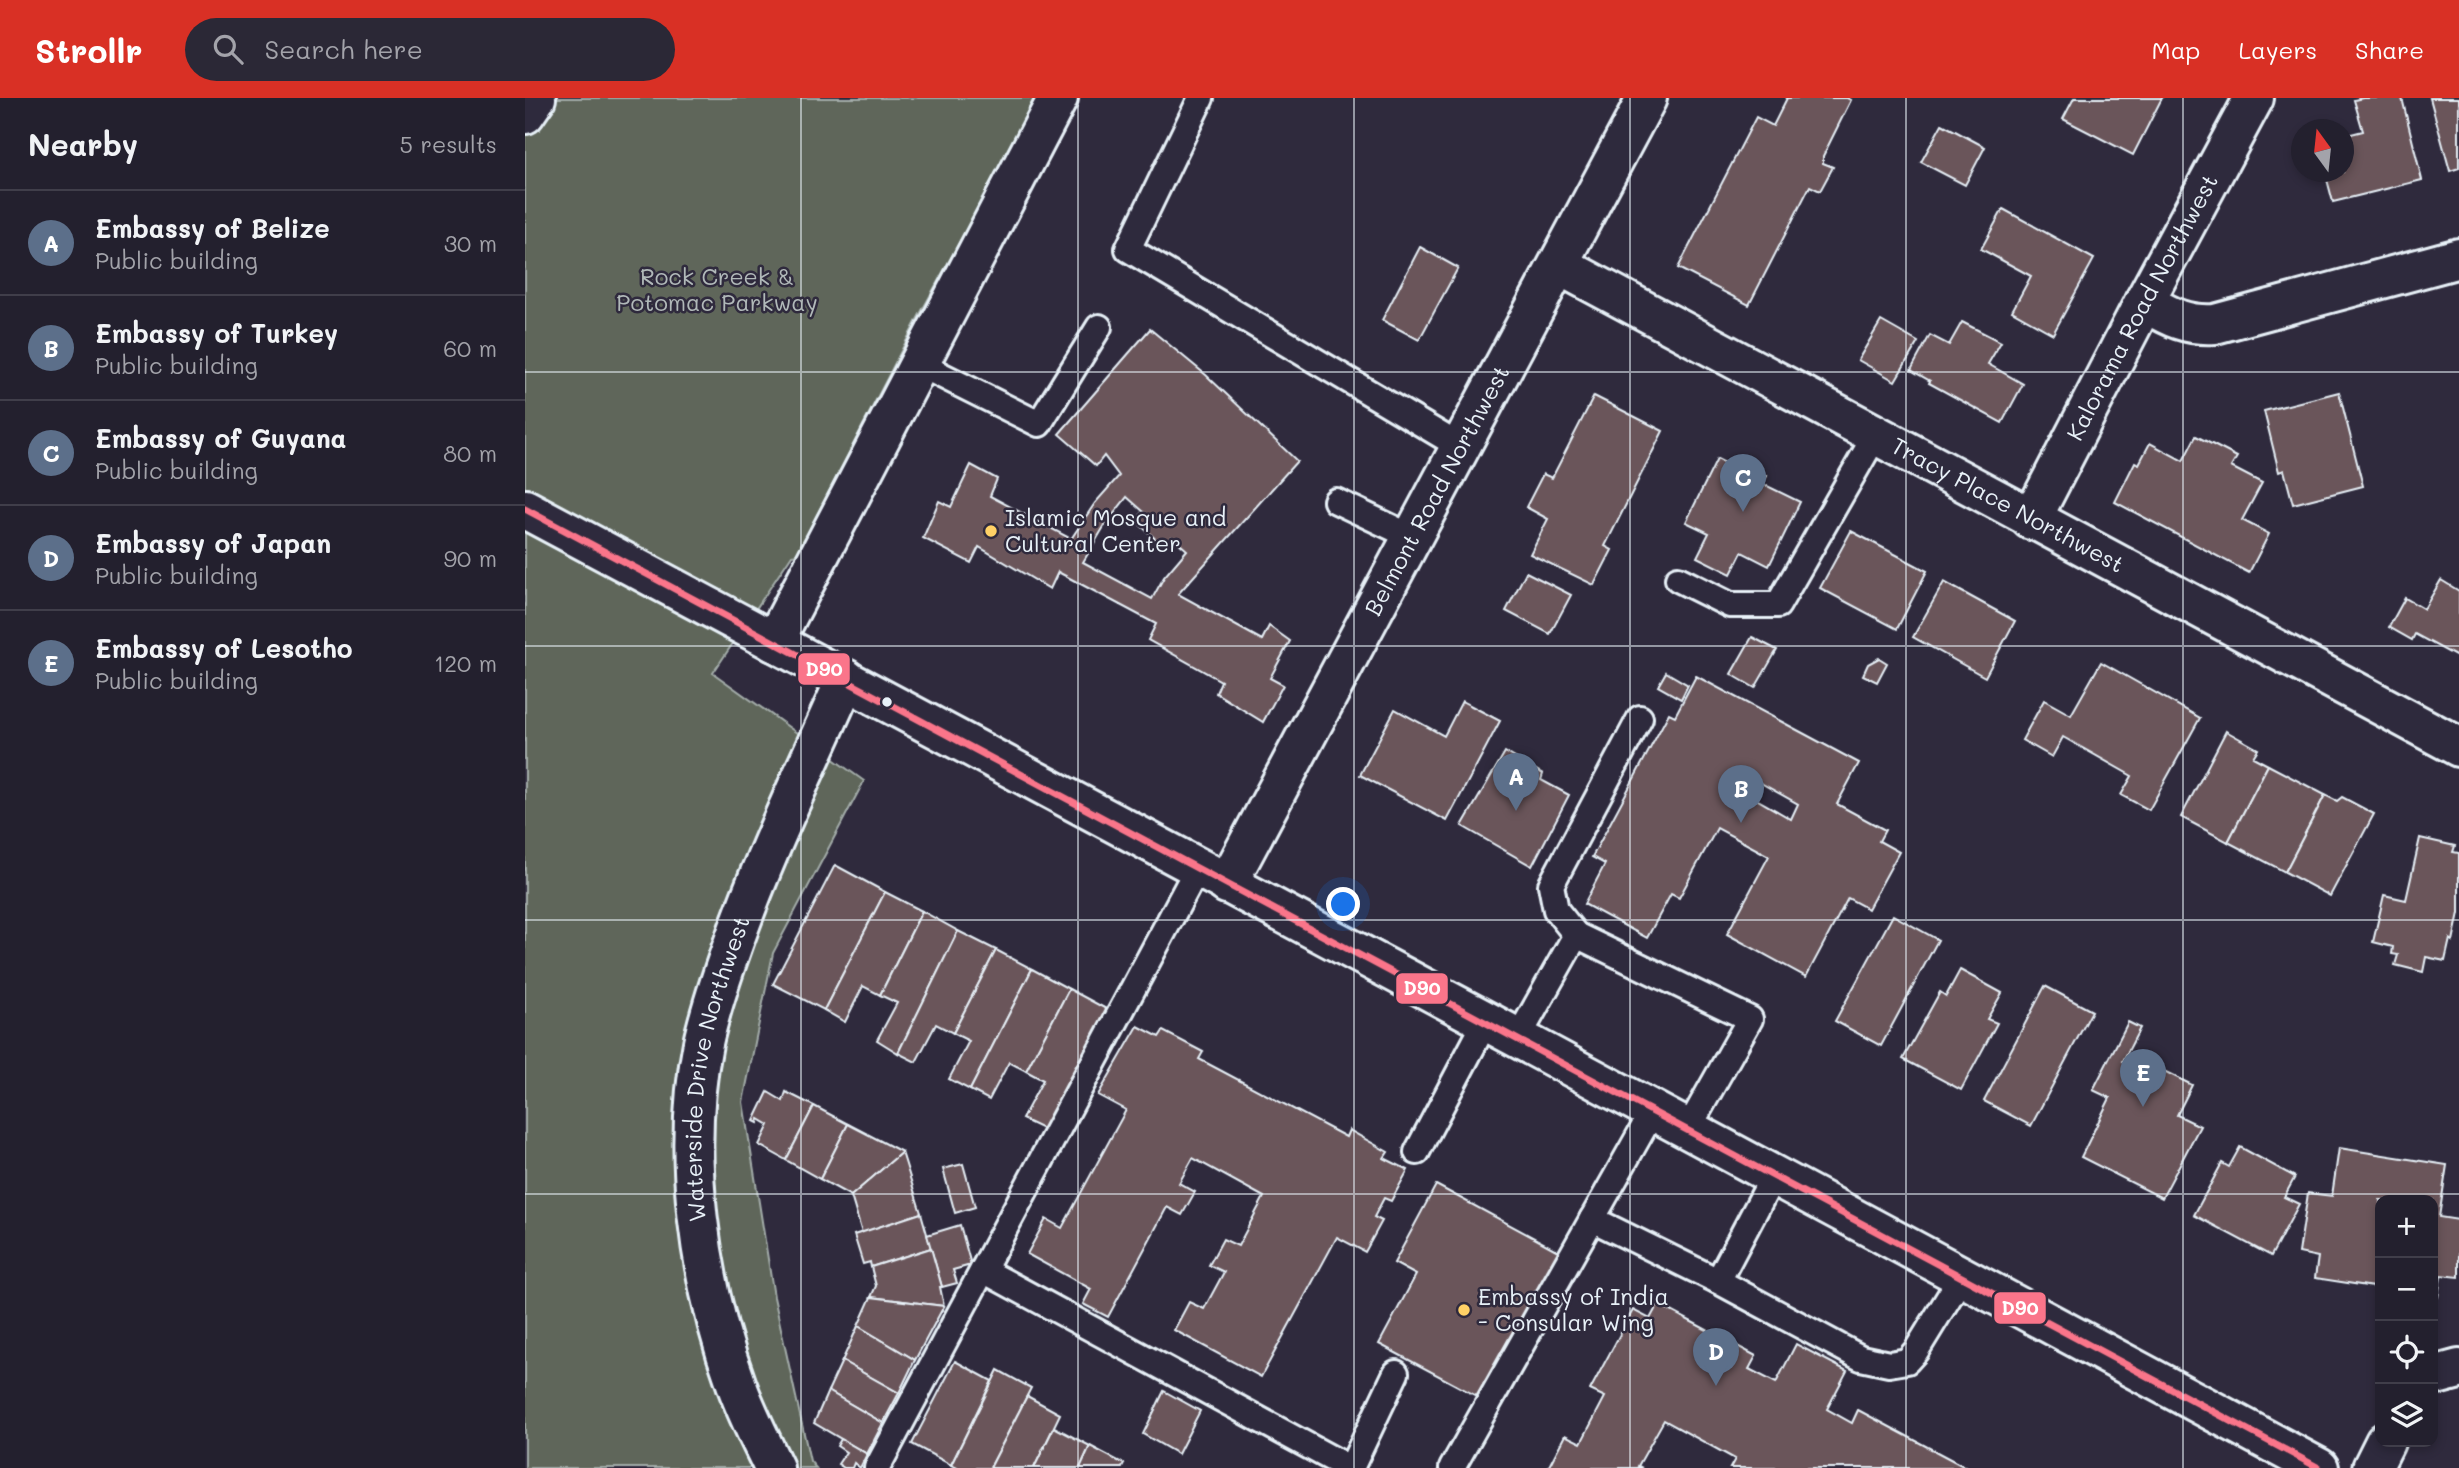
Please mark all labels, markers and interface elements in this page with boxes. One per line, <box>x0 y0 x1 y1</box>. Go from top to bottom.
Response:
search box <box>185 18 675 81</box>
text: Strollr <box>35 28 143 71</box>
icon: search <box>209 30 247 68</box>
text: Search here <box>265 32 423 66</box>
text: Map <box>2152 34 2200 65</box>
text: Layers <box>2238 34 2317 65</box>
text: Share <box>2355 34 2424 65</box>
north arrow <box>2291 119 2354 182</box>
text: Nearby <box>28 124 138 164</box>
text: 5 results <box>400 129 497 159</box>
street label: Kalorama Road Northwest <box>2059 169 2224 445</box>
text: Embassy of Belize <box>95 211 330 245</box>
text: A <box>43 228 59 258</box>
text: 30 m <box>444 228 497 258</box>
text: Public building <box>95 245 258 275</box>
park label: Rock Creek & Potomac Parkway <box>616 261 818 317</box>
text: Embassy of Turkey <box>95 316 338 350</box>
text: B <box>43 333 59 363</box>
text: 60 m <box>443 333 497 363</box>
text: Public building <box>95 350 258 380</box>
street label: Belmont Road Northwest <box>1357 360 1516 621</box>
text: Embassy of Guyana <box>95 421 347 455</box>
street label: Tracy Place Northwest <box>1887 430 2130 579</box>
text: C <box>42 438 60 468</box>
text: 80 m <box>443 438 497 468</box>
pin: C <box>1720 454 1766 512</box>
text: Public building <box>95 455 258 485</box>
place label: Islamic Mosque and Cultural Center <box>1005 502 1226 558</box>
marker: Islamic Mosque and Cultural Center <box>983 523 999 539</box>
text: Embassy of Japan <box>95 526 331 560</box>
text: D <box>43 543 59 573</box>
text: 90 m <box>444 543 497 573</box>
text: Public building <box>95 560 258 590</box>
text: Embassy of Lesotho <box>95 631 353 665</box>
text: E <box>44 648 58 678</box>
text: 120 m <box>434 648 497 678</box>
line badge: D90 <box>797 652 851 686</box>
text: D90 <box>805 656 843 681</box>
text: Public building <box>95 665 258 695</box>
unlabelled marker <box>880 695 894 709</box>
pin: A <box>1493 753 1539 811</box>
pin: B <box>1718 765 1764 823</box>
your location <box>1326 887 1360 921</box>
street label: Waterside Drive Northwest <box>677 911 756 1223</box>
line badge: D90 <box>1395 972 1449 1005</box>
text: D90 <box>1403 975 1441 1000</box>
pin: E <box>2120 1049 2166 1107</box>
map controls <box>2375 1195 2438 1447</box>
button: + <box>2375 1195 2438 1258</box>
button: − <box>2375 1258 2438 1321</box>
place label: Embassy of India - Consular Wing <box>1478 1281 1669 1337</box>
line badge: D90 <box>1993 1291 2047 1325</box>
text: D90 <box>2001 1295 2039 1320</box>
marker: Embassy of India - Consular Wing <box>1456 1302 1472 1318</box>
button: locate <box>2375 1321 2438 1384</box>
pin: D <box>1693 1328 1739 1386</box>
button: layers <box>2375 1384 2438 1447</box>

